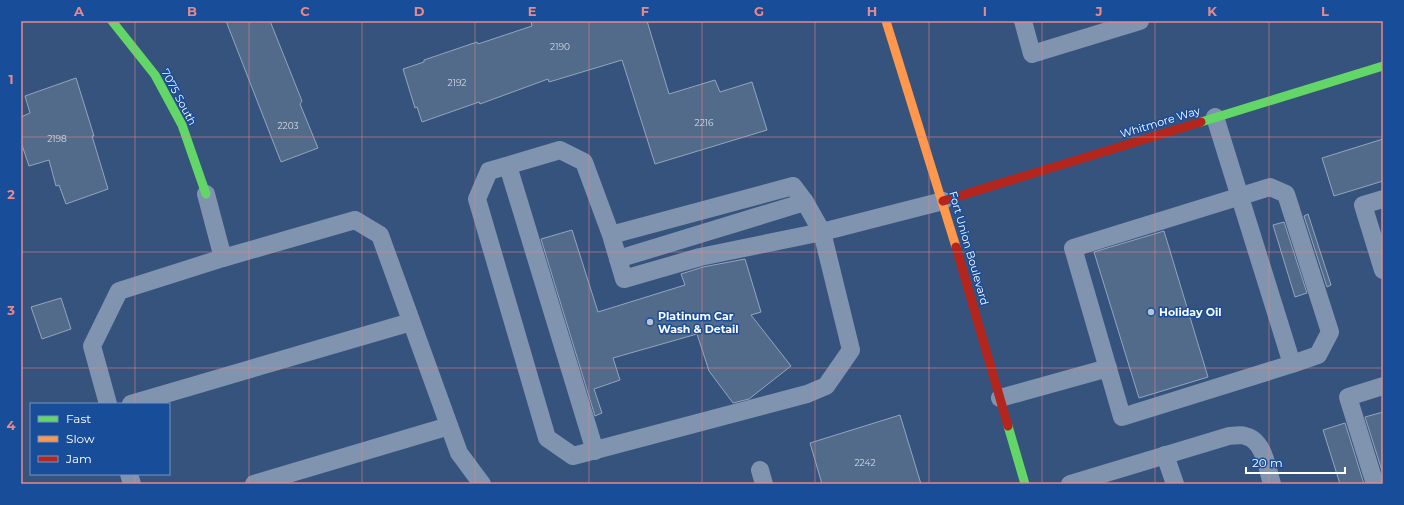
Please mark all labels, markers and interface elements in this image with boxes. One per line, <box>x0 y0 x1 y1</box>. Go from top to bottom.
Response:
text: A <box>73 3 85 19</box>
text: B <box>187 3 197 19</box>
text: C <box>300 3 310 19</box>
text: D <box>414 3 425 19</box>
text: E <box>528 3 537 19</box>
text: F <box>641 3 649 19</box>
text: G <box>754 3 764 19</box>
text: H <box>867 3 877 19</box>
text: I <box>983 3 987 19</box>
text: J <box>1094 3 1103 19</box>
text: K <box>1207 3 1217 19</box>
text: L <box>1321 3 1329 19</box>
house number: 2190 <box>550 41 570 52</box>
street label: 7075 South <box>158 66 200 128</box>
text: 1 <box>8 71 14 87</box>
house number: 2192 <box>448 77 466 88</box>
street label: Whitmore Way <box>1118 103 1202 141</box>
house number: 2216 <box>695 117 714 128</box>
house number: 2203 <box>277 120 299 131</box>
house number: 2198 <box>47 133 67 144</box>
text: 2 <box>7 186 15 202</box>
street label: Fort Union Boulevard <box>946 189 992 307</box>
text: 3 <box>6 302 15 318</box>
place label: Holiday Oil <box>1159 305 1222 319</box>
marker: Holiday Oil <box>1146 307 1156 317</box>
place label: Platinum Car Wash & Detail <box>658 309 739 336</box>
marker: Platinum Car Wash & Detail <box>645 317 655 327</box>
legend <box>30 403 170 475</box>
text: Fast <box>66 411 91 426</box>
text: 4 <box>7 417 16 433</box>
text: Slow <box>66 431 95 446</box>
scale bar <box>1246 449 1345 475</box>
text: Jam <box>65 451 92 466</box>
text: 20 m <box>1252 455 1283 470</box>
house number: 2242 <box>854 457 876 468</box>

